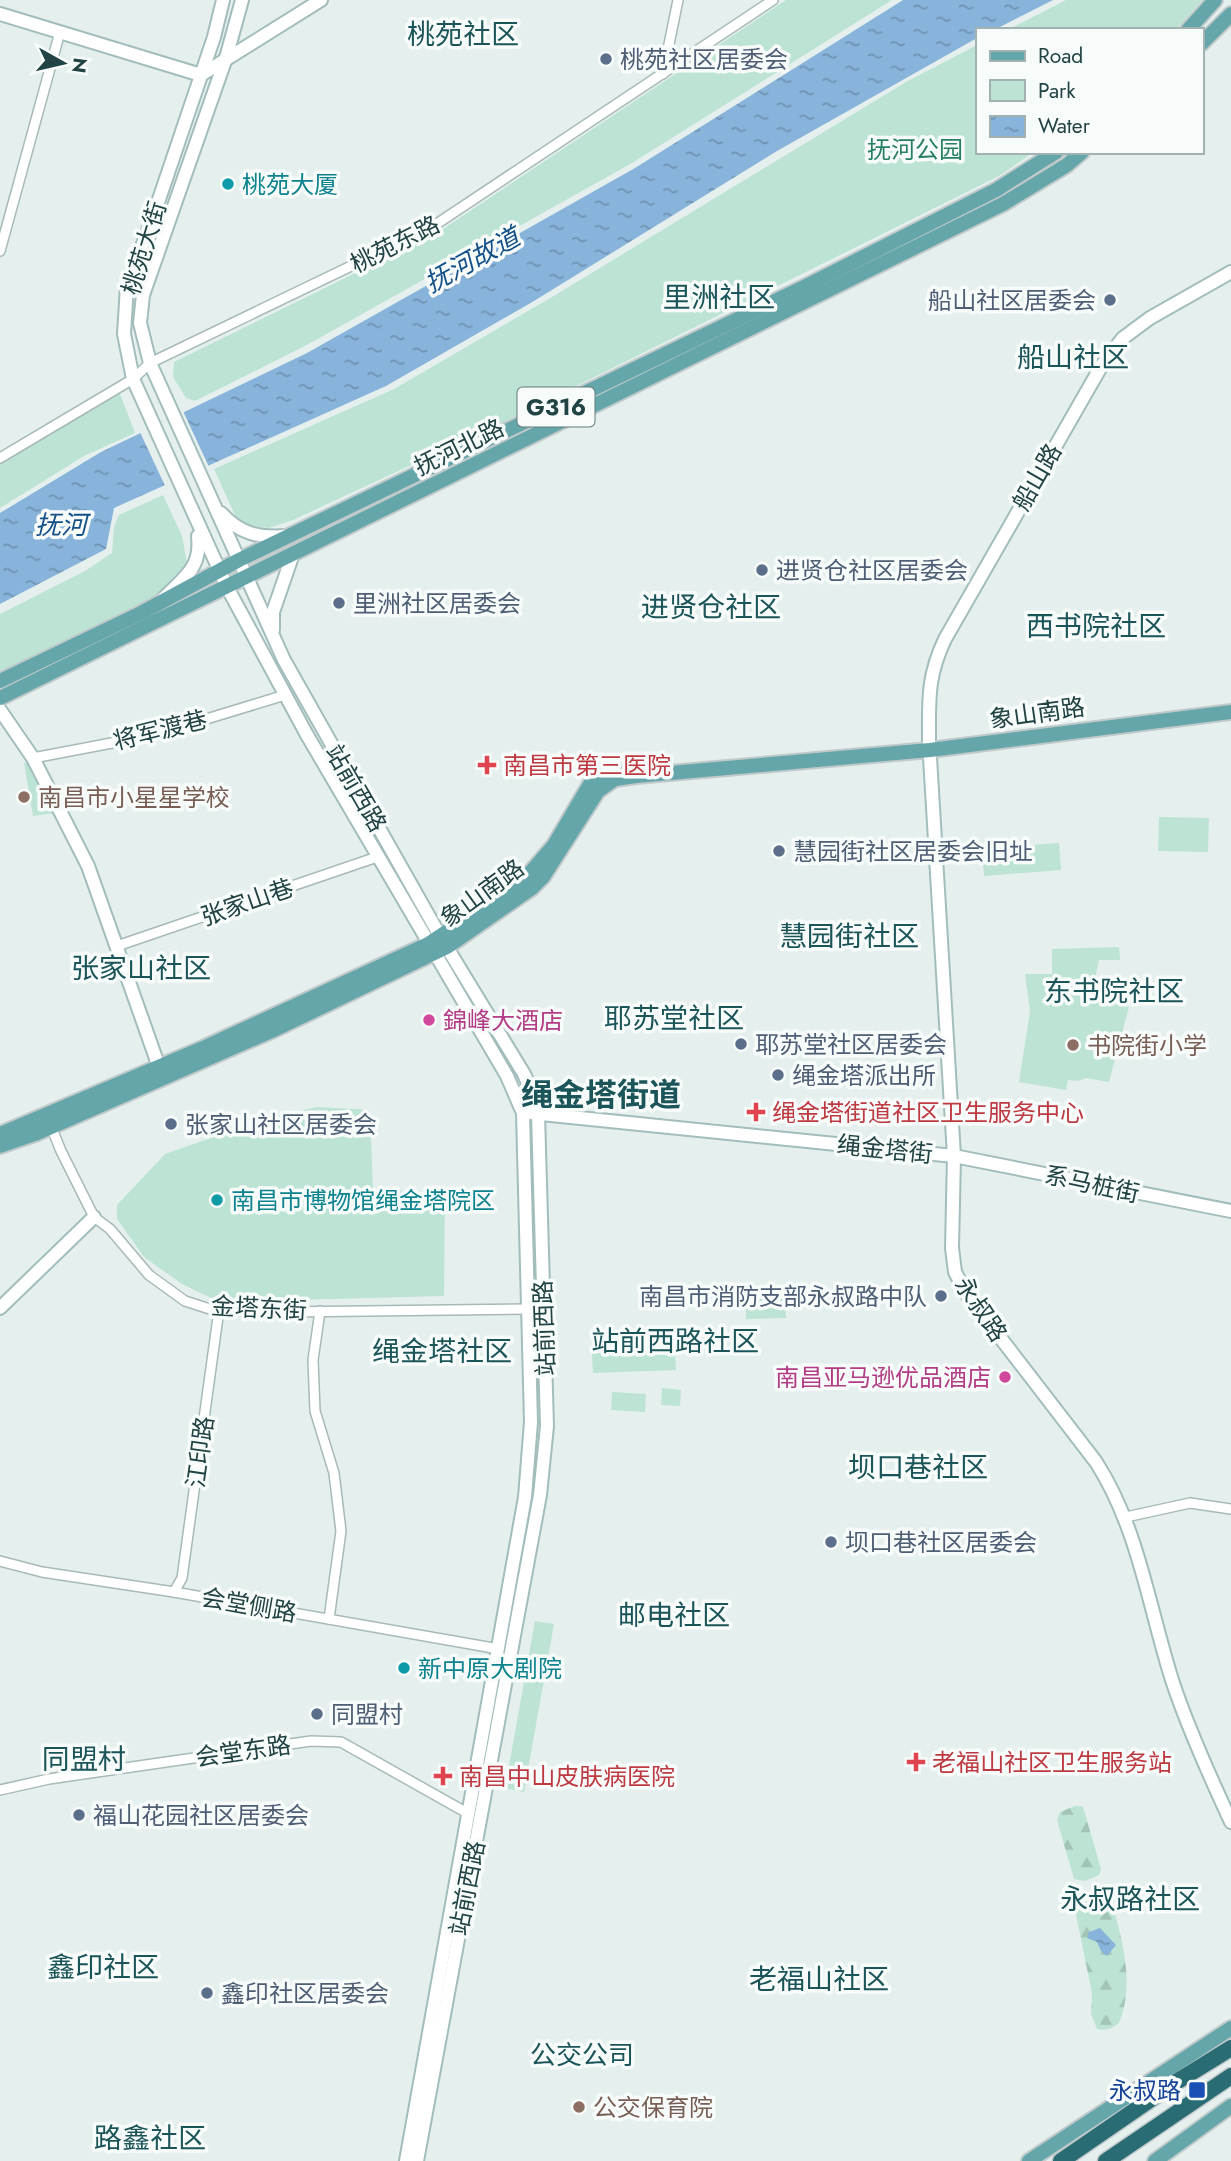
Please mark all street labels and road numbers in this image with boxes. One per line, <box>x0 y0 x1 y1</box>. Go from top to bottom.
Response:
street label: 桃苑大街 <box>113 197 175 299</box>
street label: 桃苑东路 <box>344 207 446 281</box>
road number: G316 <box>518 388 594 426</box>
street label: 抚河北路 <box>408 410 510 484</box>
street label: 船山路 <box>1004 437 1070 517</box>
street label: 象山南路 <box>987 689 1087 737</box>
street label: 将军渡巷 <box>109 701 211 759</box>
street label: 站前西路 <box>317 738 395 838</box>
street label: 象山南路 <box>433 851 531 935</box>
street label: 张家山巷 <box>196 870 298 934</box>
street label: 绳金塔街 <box>835 1127 935 1171</box>
street label: 系马桩街 <box>1041 1157 1143 1211</box>
street label: 永叔路 <box>946 1269 1016 1349</box>
street label: 站前西路 <box>525 1279 563 1377</box>
street label: 金塔东街 <box>210 1288 308 1328</box>
street label: 江印路 <box>178 1414 222 1490</box>
street label: 会堂侧路 <box>199 1579 299 1631</box>
street label: 会堂东路 <box>193 1727 293 1775</box>
street label: 站前西路 <box>441 1838 493 1938</box>

